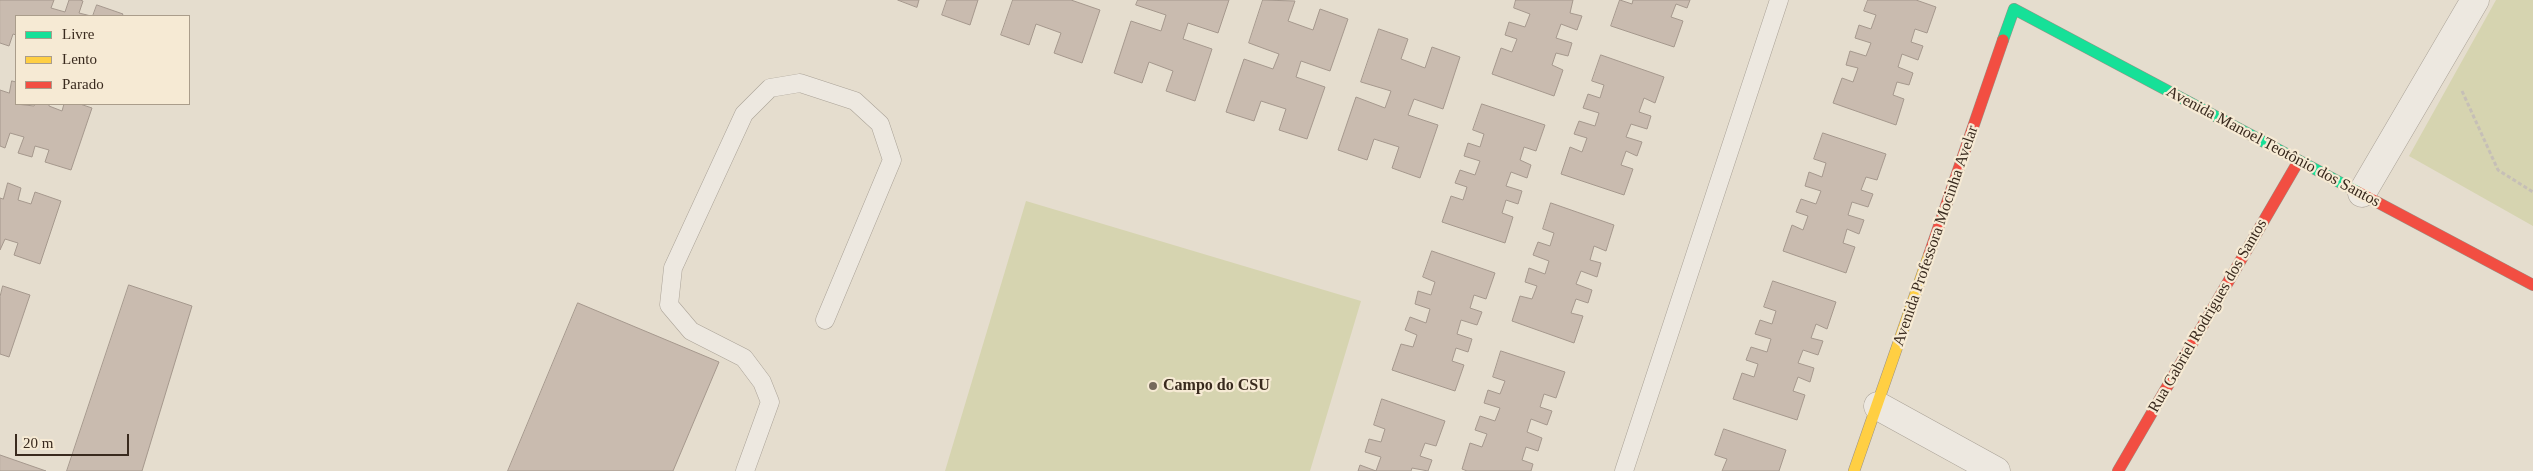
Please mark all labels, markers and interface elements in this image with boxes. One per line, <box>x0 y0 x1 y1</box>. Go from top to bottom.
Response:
legend <box>15 15 190 105</box>
text: Livre <box>62 26 94 42</box>
text: Lento <box>62 51 97 67</box>
text: Parado <box>62 76 104 92</box>
street label: Avenida Manoel Teotônio dos Santos <box>2163 82 2383 212</box>
street label: Avenida Professora Mocinha Avelar <box>1889 123 1983 349</box>
street label: Rua Gabriel Rodrigues dos Santos <box>2145 216 2271 416</box>
place label: Campo do CSU <box>1163 376 1270 396</box>
marker: Campo do CSU <box>1147 380 1159 392</box>
scale bar <box>18 424 131 456</box>
text: 20 m <box>23 435 53 451</box>

